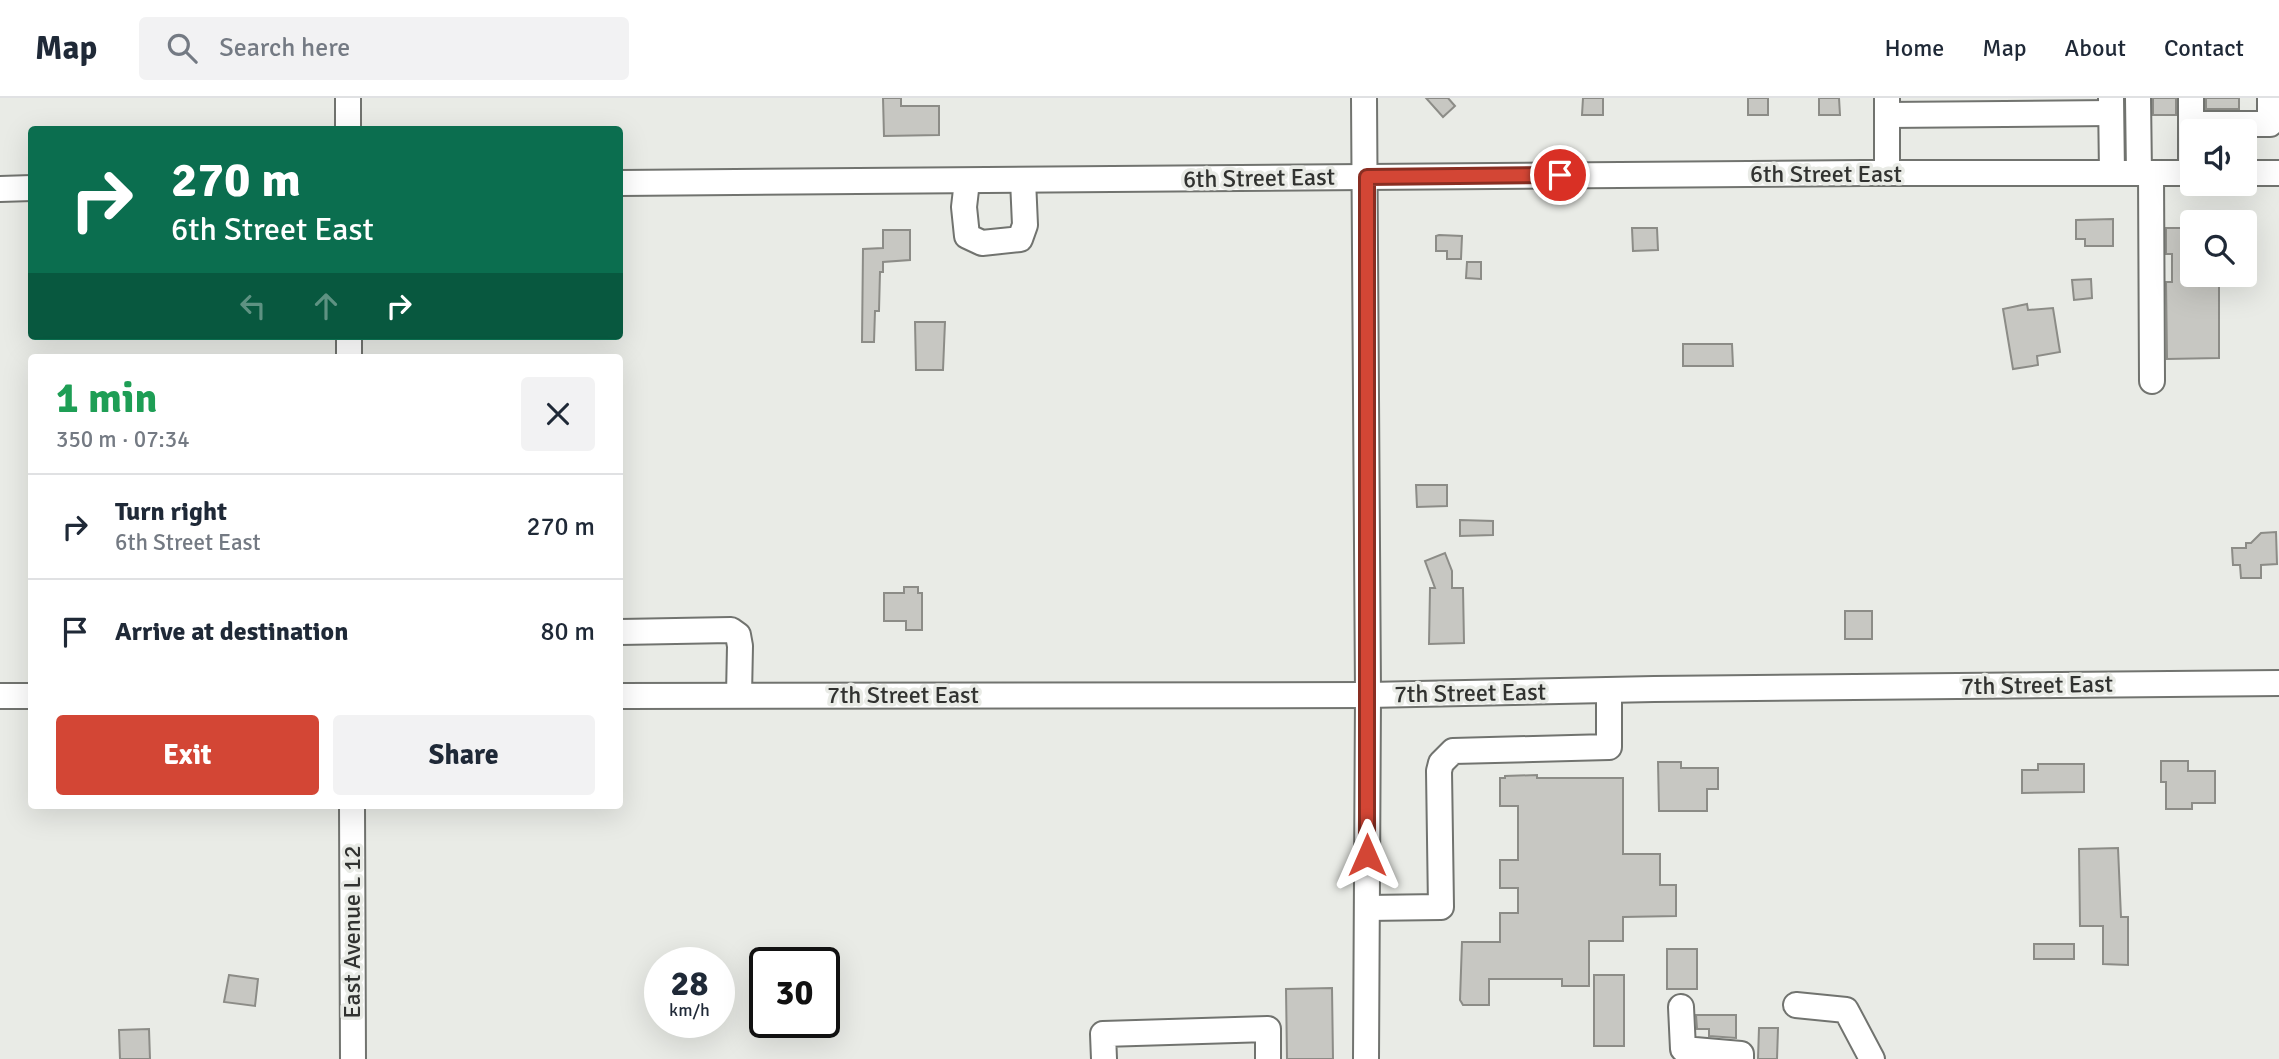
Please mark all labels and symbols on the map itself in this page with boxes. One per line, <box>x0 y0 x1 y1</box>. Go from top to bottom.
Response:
pin <box>1530 145 1590 205</box>
street label: 6th Street East <box>1750 159 1902 189</box>
street label: 6th Street East <box>1183 162 1335 194</box>
street label: 7th Street East <box>1961 669 2113 701</box>
street label: 7th Street East <box>1394 677 1546 709</box>
street label: 7th Street East <box>827 680 979 710</box>
position arrow <box>1330 818 1404 892</box>
street label: East Avenue L 12 <box>337 845 367 1019</box>
speed limit sign: 30 <box>749 947 840 1038</box>

